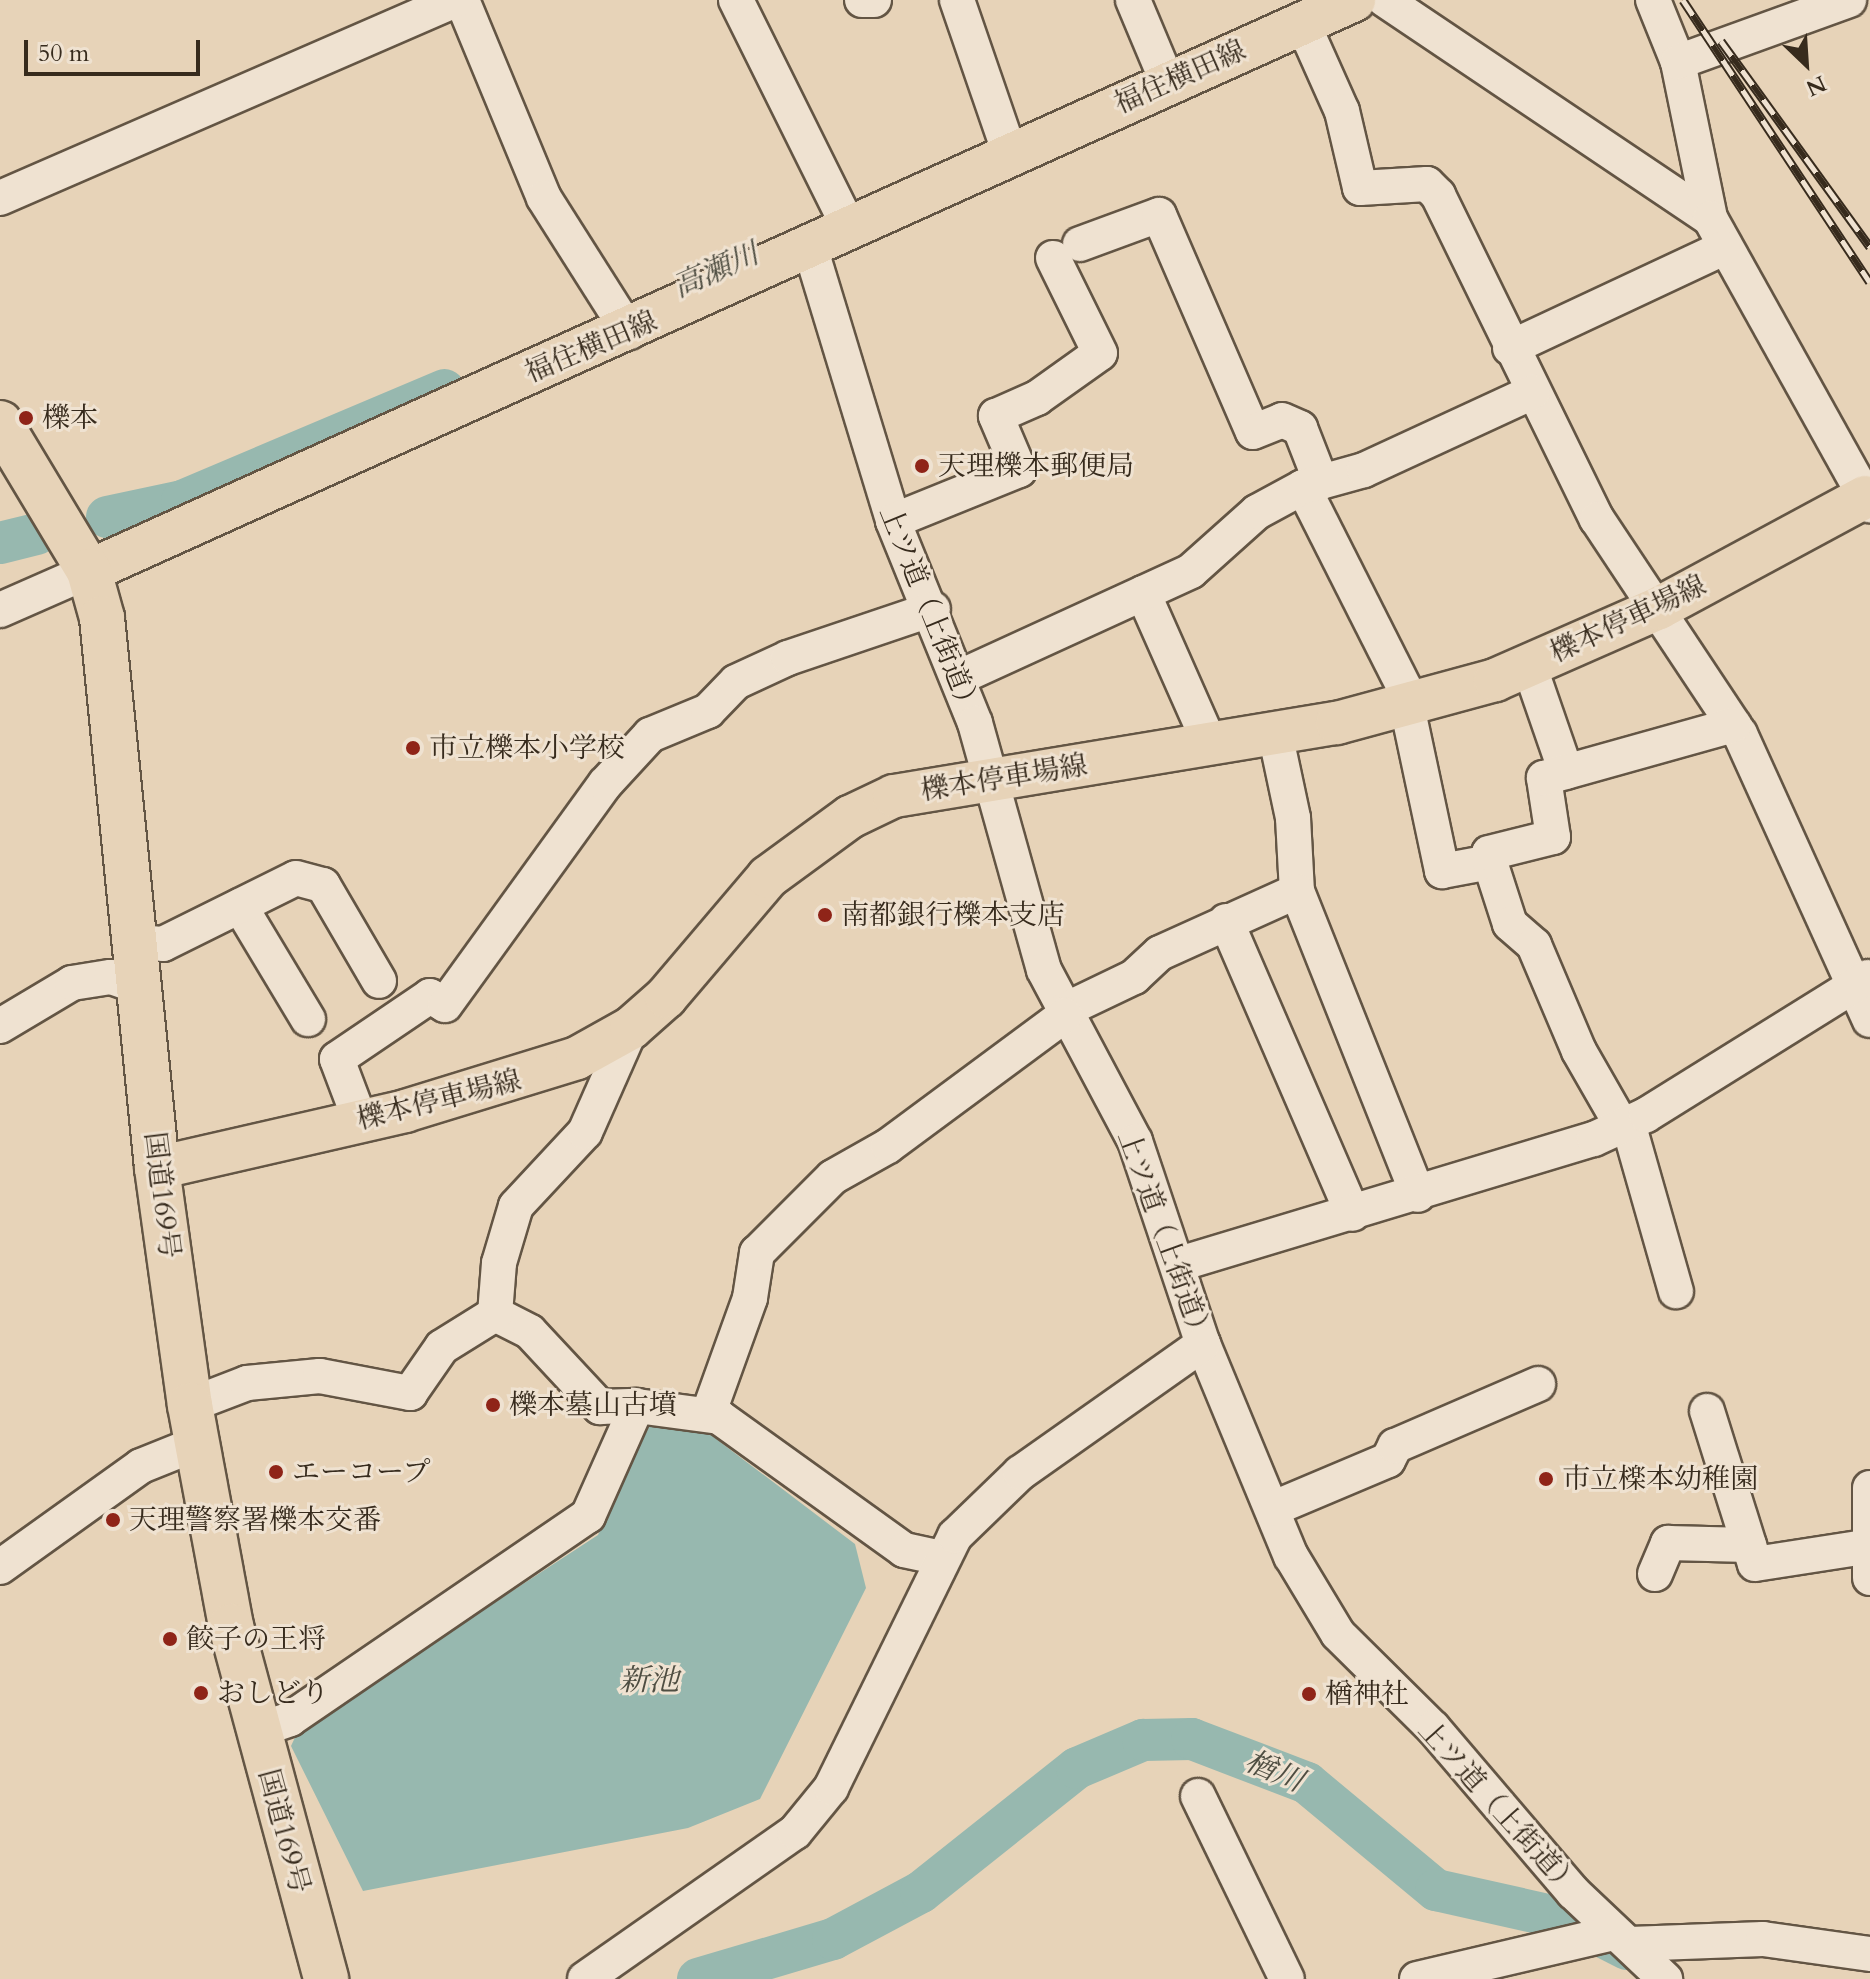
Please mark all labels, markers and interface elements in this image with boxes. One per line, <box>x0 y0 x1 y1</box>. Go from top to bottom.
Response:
scale bar <box>28 24 204 74</box>
north arrow <box>1766 24 1846 104</box>
street label: 福住横田線 <box>1109 33 1251 121</box>
text: 50 m <box>38 37 89 70</box>
text: N <box>1801 68 1831 103</box>
water label: 高瀬川 <box>668 236 764 306</box>
street label: 福住横田線 <box>520 304 662 390</box>
place label: 櫟本 <box>42 401 98 435</box>
marker: 櫟本 <box>17 409 35 427</box>
place label: 天理櫟本郵便局 <box>938 449 1134 483</box>
marker: 天理櫟本郵便局 <box>913 457 931 475</box>
street label: 上ツ道（上街道） <box>872 501 988 721</box>
street label: 櫟本停車場線 <box>1545 568 1711 670</box>
place label: 市立櫟本小学校 <box>429 731 625 765</box>
marker: 市立櫟本小学校 <box>404 739 422 757</box>
street label: 櫟本停車場線 <box>918 748 1090 808</box>
place label: 南都銀行櫟本支店 <box>841 898 1065 932</box>
marker: 南都銀行櫟本支店 <box>816 906 834 924</box>
street label: 櫟本停車場線 <box>353 1063 525 1137</box>
street label: 上ツ道（上街道） <box>1111 1126 1219 1348</box>
street label: 国道169号 <box>138 1130 186 1260</box>
place label: 櫟本墓山古墳 <box>509 1388 677 1422</box>
marker: 櫟本墓山古墳 <box>484 1396 502 1414</box>
place label: エーコープ <box>292 1455 432 1489</box>
place label: 市立檪本幼稚園 <box>1562 1462 1758 1496</box>
marker: エーコープ <box>267 1463 285 1481</box>
marker: 市立檪本幼稚園 <box>1537 1470 1555 1488</box>
place label: 天理警察署櫟本交番 <box>129 1503 381 1537</box>
marker: 天理警察署櫟本交番 <box>104 1511 122 1529</box>
place label: 餃子の王将 <box>186 1622 326 1656</box>
marker: 餃子の王将 <box>161 1630 179 1648</box>
water label: 新池 <box>619 1663 679 1699</box>
place label: おしどり <box>217 1676 329 1710</box>
place label: 楢神社 <box>1325 1677 1409 1711</box>
marker: おしどり <box>192 1684 210 1702</box>
marker: 楢神社 <box>1300 1685 1318 1703</box>
street label: 上ツ道（上街道） <box>1412 1714 1586 1902</box>
water label: 楢川 <box>1239 1744 1309 1800</box>
street label: 国道169号 <box>251 1765 317 1897</box>

